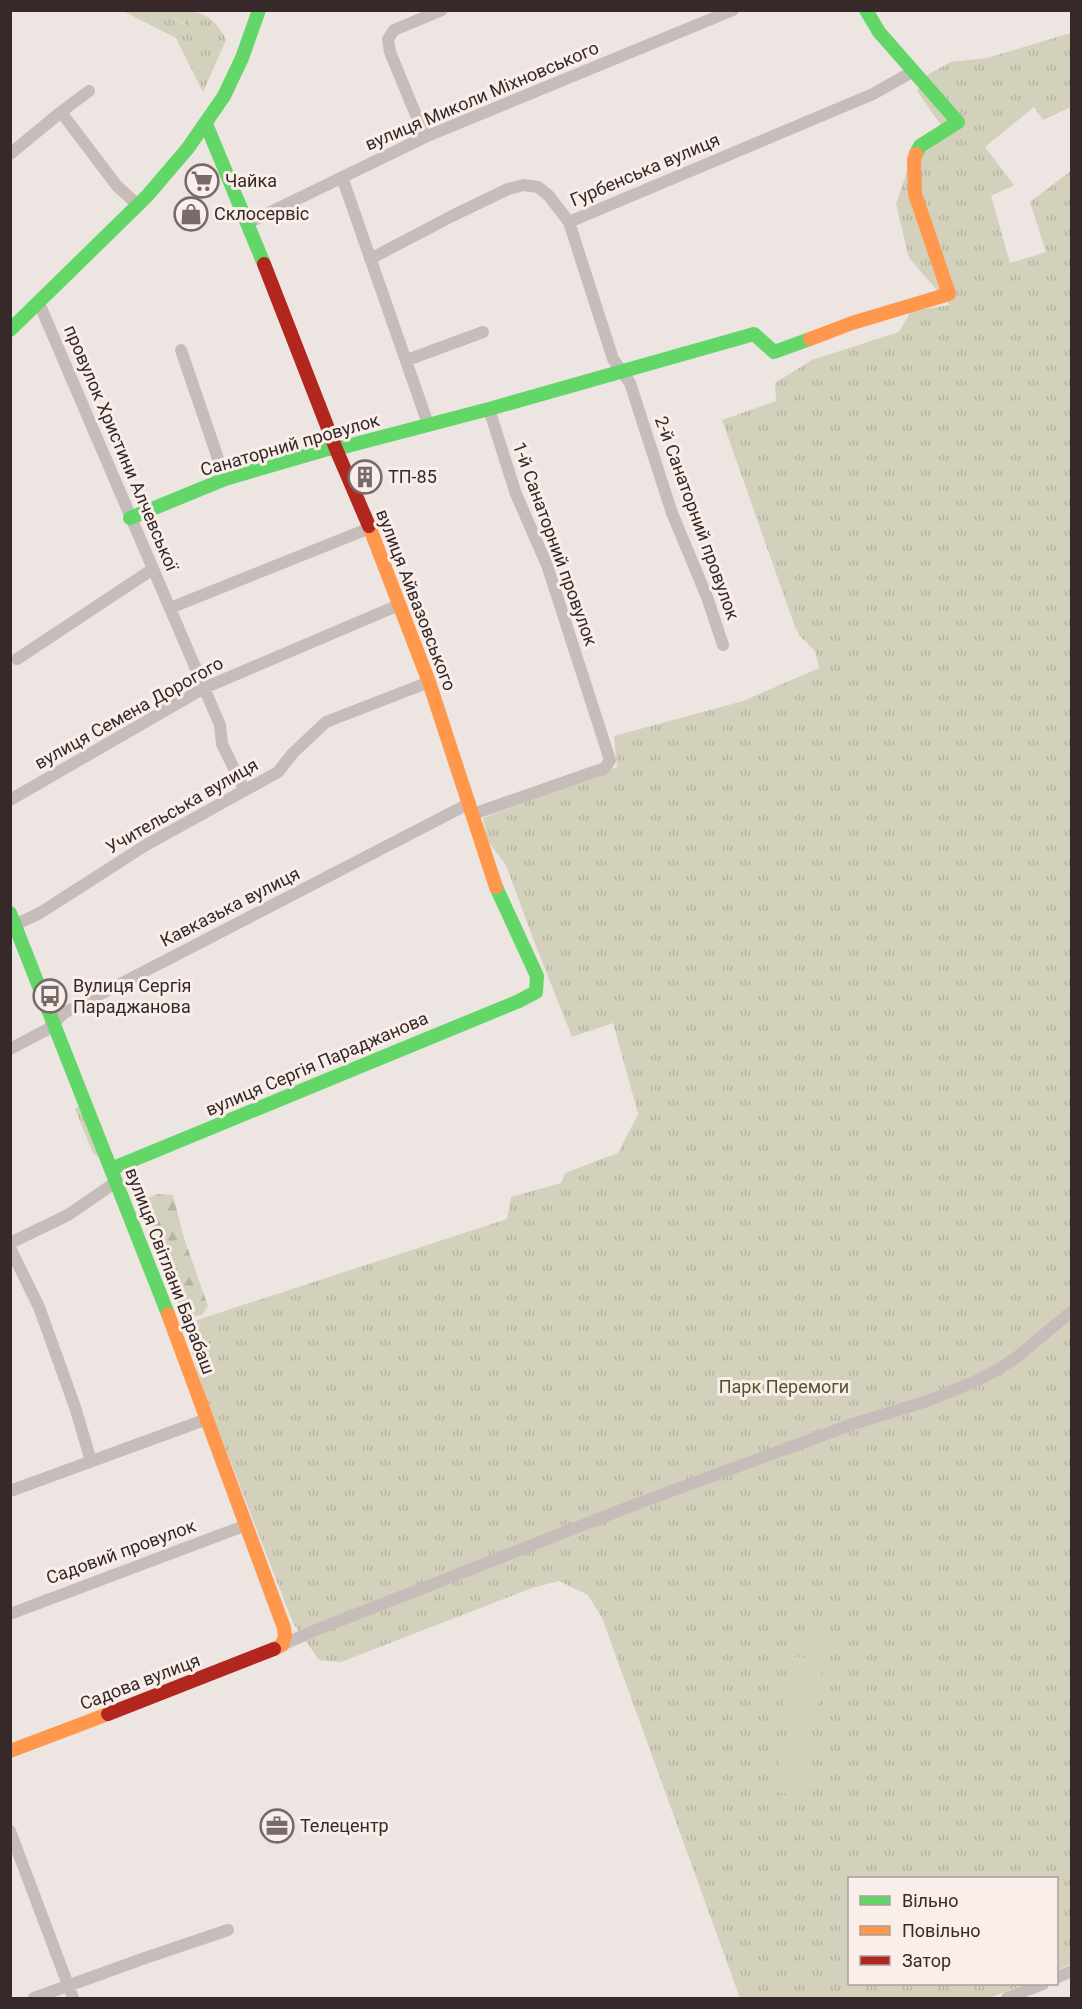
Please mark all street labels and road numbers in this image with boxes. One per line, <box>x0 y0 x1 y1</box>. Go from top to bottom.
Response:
street label: вулиця Миколи Міхновського <box>362 37 602 154</box>
street label: Гурбенська вулиця <box>567 129 723 211</box>
street label: провулок Христини Алчевської <box>60 322 183 575</box>
street label: Санаторний провулок <box>198 409 382 480</box>
street label: 2-й Санаторний провулок <box>651 413 744 623</box>
street label: 1-й Санаторний провулок <box>509 439 602 649</box>
street label: вулиця Айвазовського <box>372 506 461 694</box>
street label: вулиця Семена Дорогого <box>31 652 227 773</box>
street label: Учительська вулиця <box>102 753 261 858</box>
street label: Кавказька вулиця <box>156 862 303 951</box>
street label: вулиця Сергія Параджанова <box>202 1007 431 1120</box>
street label: вулиця Світлани Барабаш <box>121 1165 220 1377</box>
street label: Садовий провулок <box>43 1515 199 1588</box>
street label: Садова вулиця <box>77 1649 203 1714</box>

